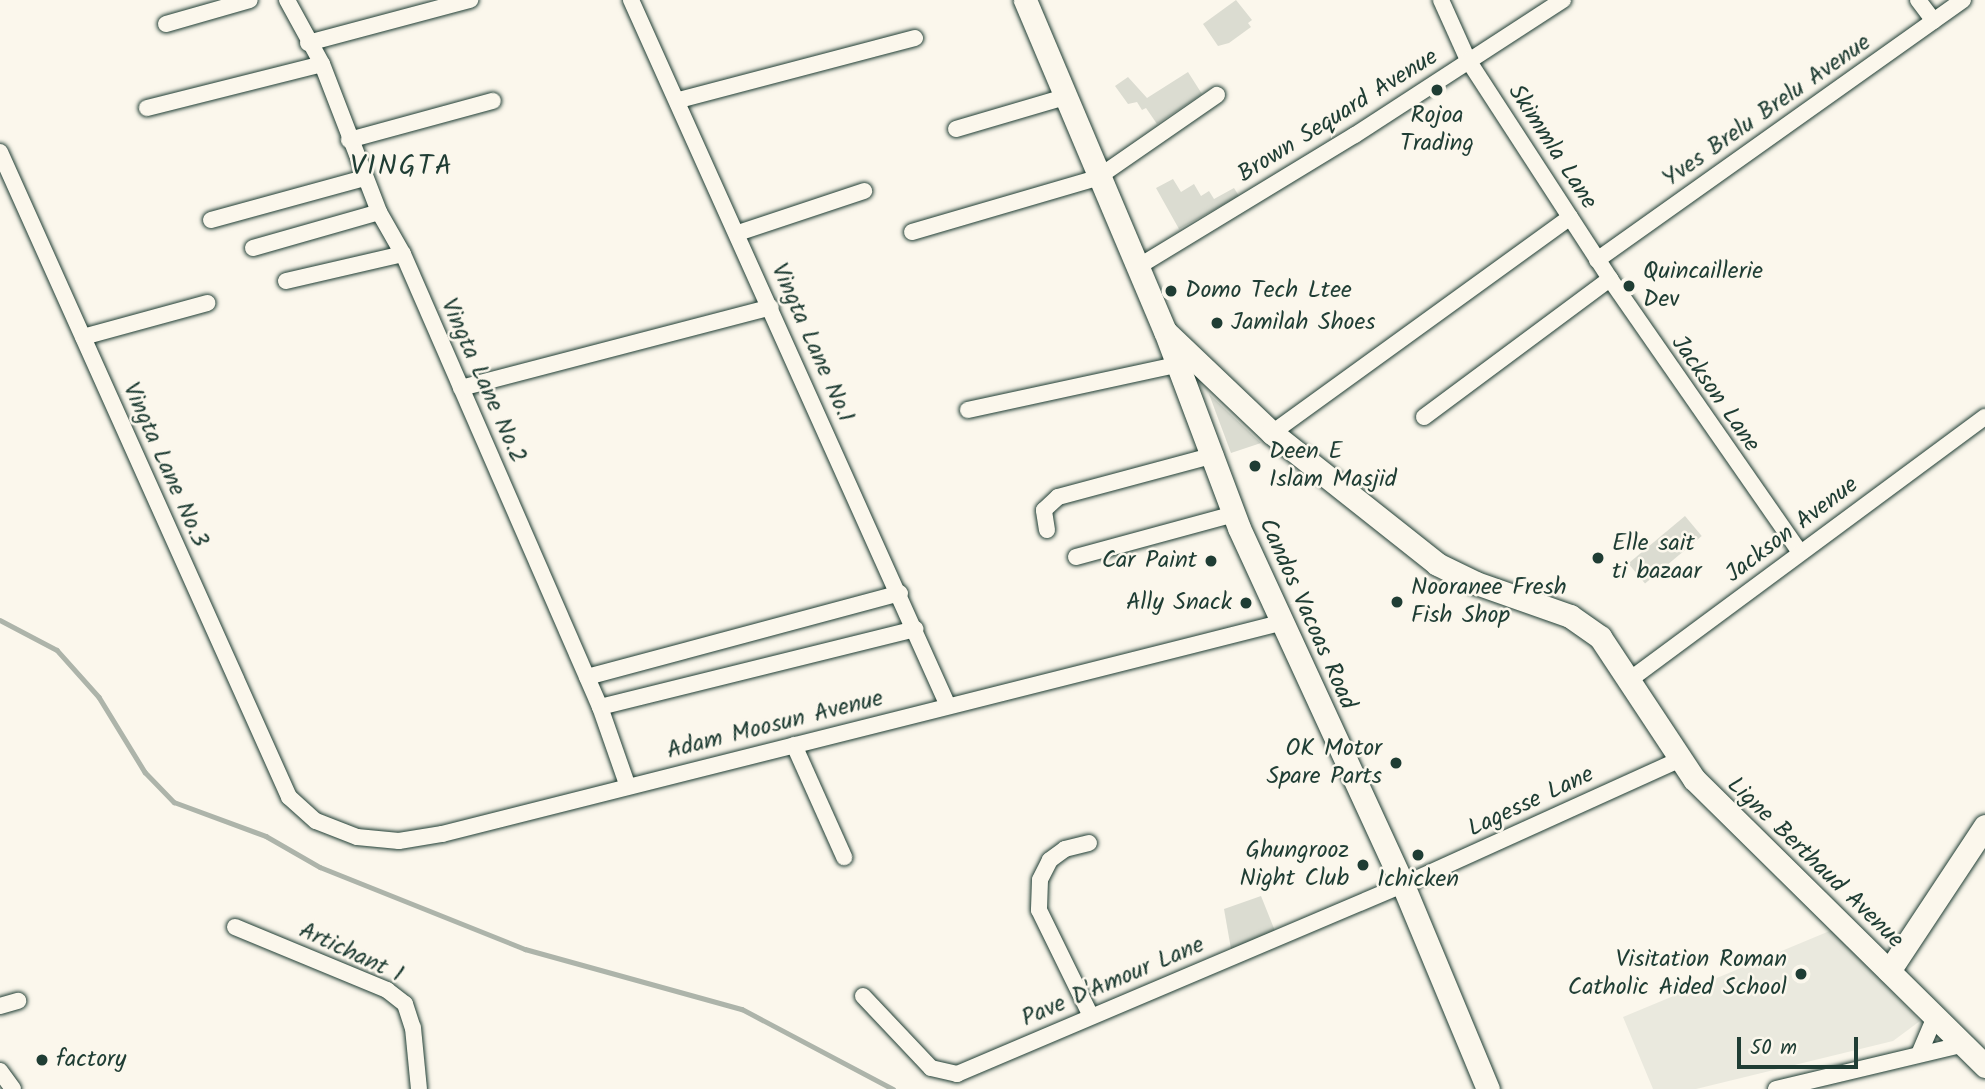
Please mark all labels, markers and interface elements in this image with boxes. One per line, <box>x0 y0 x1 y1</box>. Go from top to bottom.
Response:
street label: Yves Brelu Brelu Avenue <box>1657 28 1877 194</box>
street label: Brown Sequard Avenue <box>1233 43 1443 189</box>
street label: Skimmla Lane <box>1501 79 1603 215</box>
marker: Rojoa Trading <box>1429 82 1445 98</box>
place label: Rojoa Trading <box>1400 102 1474 158</box>
district label: VINGTA <box>351 150 453 184</box>
place label: Quincaillerie Dev <box>1643 258 1763 314</box>
street label: Vingta Lane No.1 <box>764 259 860 427</box>
place label: Domo Tech Ltee <box>1185 277 1352 305</box>
marker: Quincaillerie Dev <box>1621 278 1637 294</box>
marker: Domo Tech Ltee <box>1163 283 1179 299</box>
street label: Vingta Lane No.2 <box>434 294 532 468</box>
place label: Jamilah Shoes <box>1231 309 1375 337</box>
marker: Jamilah Shoes <box>1209 315 1225 331</box>
street label: Jackson Lane <box>1664 330 1766 458</box>
street label: Vingta Lane No.3 <box>116 378 214 552</box>
place label: Deen E Islam Masjid <box>1269 438 1397 494</box>
marker: Deen E Islam Masjid <box>1247 458 1263 474</box>
street label: Jackson Avenue <box>1720 471 1864 589</box>
street label: Candos Vacoas Road <box>1252 514 1362 714</box>
place label: Elle sait ti bazaar <box>1612 530 1701 586</box>
place label: Car Paint <box>1102 547 1197 575</box>
marker: Elle sait ti bazaar <box>1590 550 1606 566</box>
marker: Car Paint <box>1203 553 1219 569</box>
place label: Nooranee Fresh Fish Shop <box>1411 574 1567 630</box>
place label: Ally Snack <box>1126 589 1232 617</box>
marker: Nooranee Fresh Fish Shop <box>1389 594 1405 610</box>
marker: Ally Snack <box>1238 595 1254 611</box>
street label: Adam Moosun Avenue <box>664 684 886 766</box>
place label: OK Motor Spare Parts <box>1266 735 1382 791</box>
marker: OK Motor Spare Parts <box>1388 755 1404 771</box>
street label: Lagesse Lane <box>1464 760 1598 844</box>
street label: Ligne Berthaud Avenue <box>1721 771 1909 955</box>
place label: Ghungrooz Night Club <box>1239 837 1349 893</box>
marker: Ichicken <box>1410 847 1426 863</box>
marker: Ghungrooz Night Club <box>1355 857 1371 873</box>
place label: Ichicken <box>1377 866 1459 894</box>
street label: Artichant 1 <box>294 916 408 990</box>
street label: Pave D'Amour Lane <box>1017 931 1209 1033</box>
place label: Visitation Roman Catholic Aided School <box>1568 946 1787 1002</box>
marker: Visitation Roman Catholic Aided School <box>1793 966 1809 982</box>
scale bar <box>1740 1023 1861 1066</box>
text: 50 m <box>1750 1032 1797 1065</box>
place label: factory <box>56 1046 126 1074</box>
marker: factory <box>34 1052 50 1068</box>

